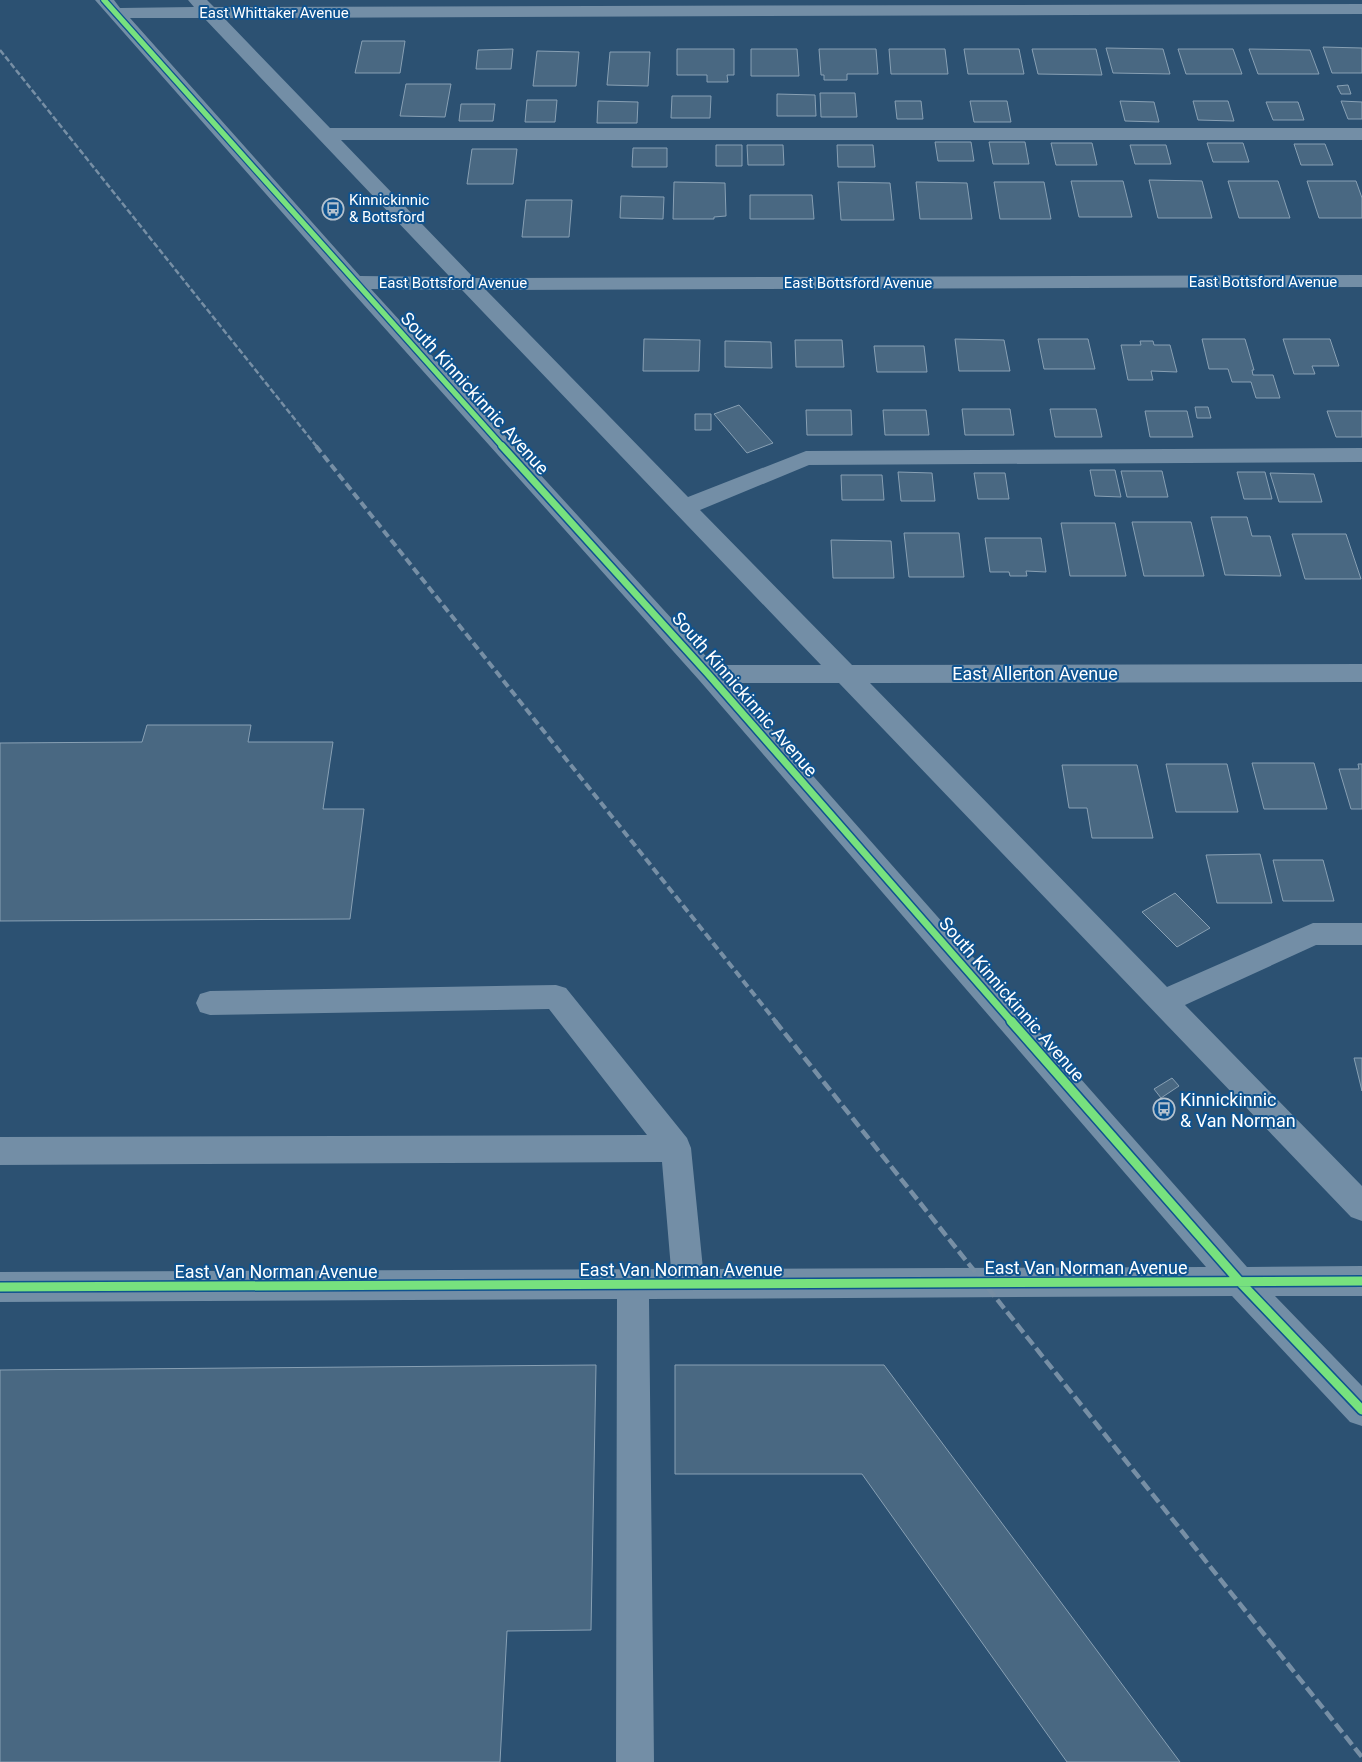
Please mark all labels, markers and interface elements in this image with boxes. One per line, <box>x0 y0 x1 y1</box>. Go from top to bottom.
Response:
street label: East Whittaker Avenue <box>199 4 349 22</box>
place label: Kinnickinnic & Bottsford <box>349 191 430 226</box>
bus stop icon: Kinnickinnic & Bottsford <box>321 197 345 221</box>
street label: East Bottsford Avenue <box>1189 273 1337 291</box>
street label: East Bottsford Avenue <box>379 274 527 292</box>
street label: East Bottsford Avenue <box>784 274 932 292</box>
street label: South Kinnickinnic Avenue <box>397 308 553 478</box>
street label: South Kinnickinnic Avenue <box>668 607 822 781</box>
street label: East Allerton Avenue <box>952 663 1118 684</box>
street label: South Kinnickinnic Avenue <box>935 912 1089 1086</box>
place label: Kinnickinnic & Van Norman <box>1180 1089 1296 1131</box>
bus stop icon: Kinnickinnic & Van Norman <box>1152 1097 1176 1121</box>
street label: East Van Norman Avenue <box>985 1257 1187 1278</box>
street label: East Van Norman Avenue <box>580 1259 782 1280</box>
street label: East Van Norman Avenue <box>175 1261 377 1282</box>

